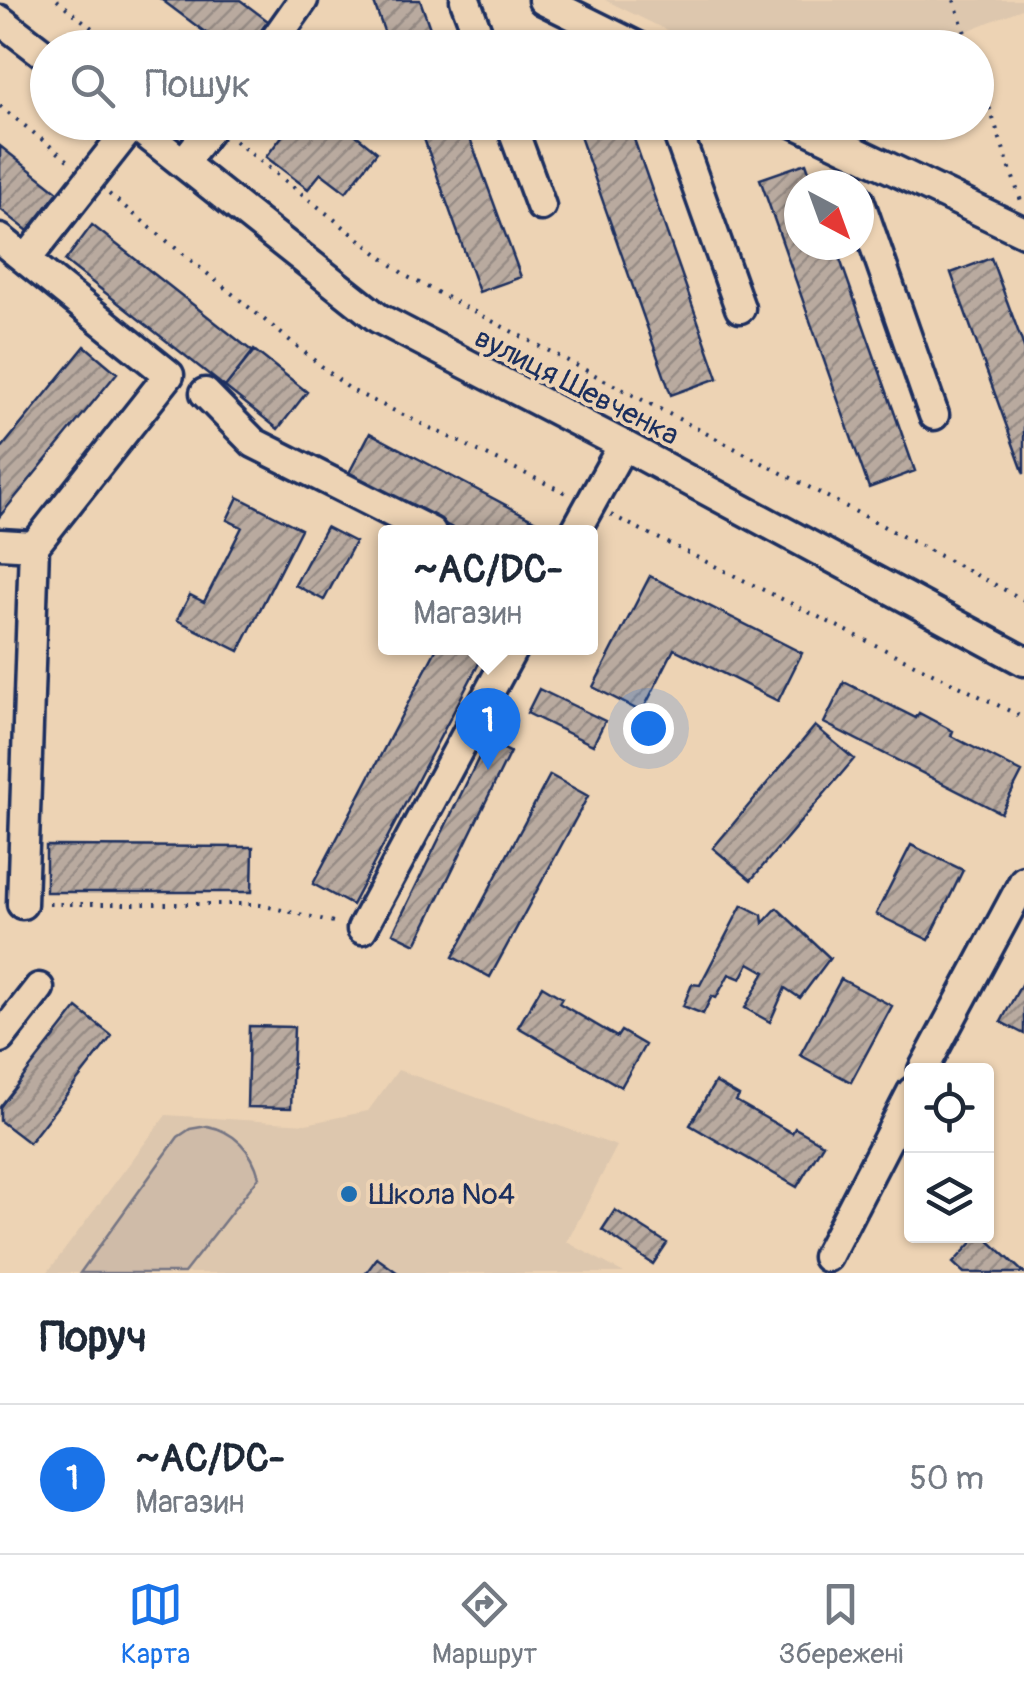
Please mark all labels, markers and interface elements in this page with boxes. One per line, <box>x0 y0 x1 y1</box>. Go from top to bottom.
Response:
search box <box>30 30 994 140</box>
icon: search <box>65 58 120 113</box>
text: Пошук <box>145 61 251 109</box>
north arrow <box>784 170 874 260</box>
street label: вулиця Шевченка <box>468 319 685 454</box>
popup <box>378 525 598 655</box>
text: ~AC/DC- <box>413 546 563 594</box>
text: Магазин <box>413 594 522 634</box>
pin: 1 <box>456 688 520 770</box>
your location <box>623 703 674 754</box>
map controls <box>904 1063 994 1243</box>
button: locate <box>904 1063 994 1153</box>
button: layers <box>904 1153 994 1243</box>
place label: Школа №4 <box>369 1176 515 1213</box>
marker: Школа №4 <box>338 1183 360 1205</box>
text: Поруч <box>40 1312 147 1364</box>
text: ~AC/DC- <box>135 1435 285 1483</box>
text: 1 <box>66 1459 79 1499</box>
text: 50 m <box>909 1459 984 1499</box>
text: Магазин <box>135 1483 244 1523</box>
tab: Карта <box>121 1577 190 1672</box>
tab: Маршрут <box>432 1577 537 1672</box>
tab: Збережені <box>779 1577 903 1672</box>

